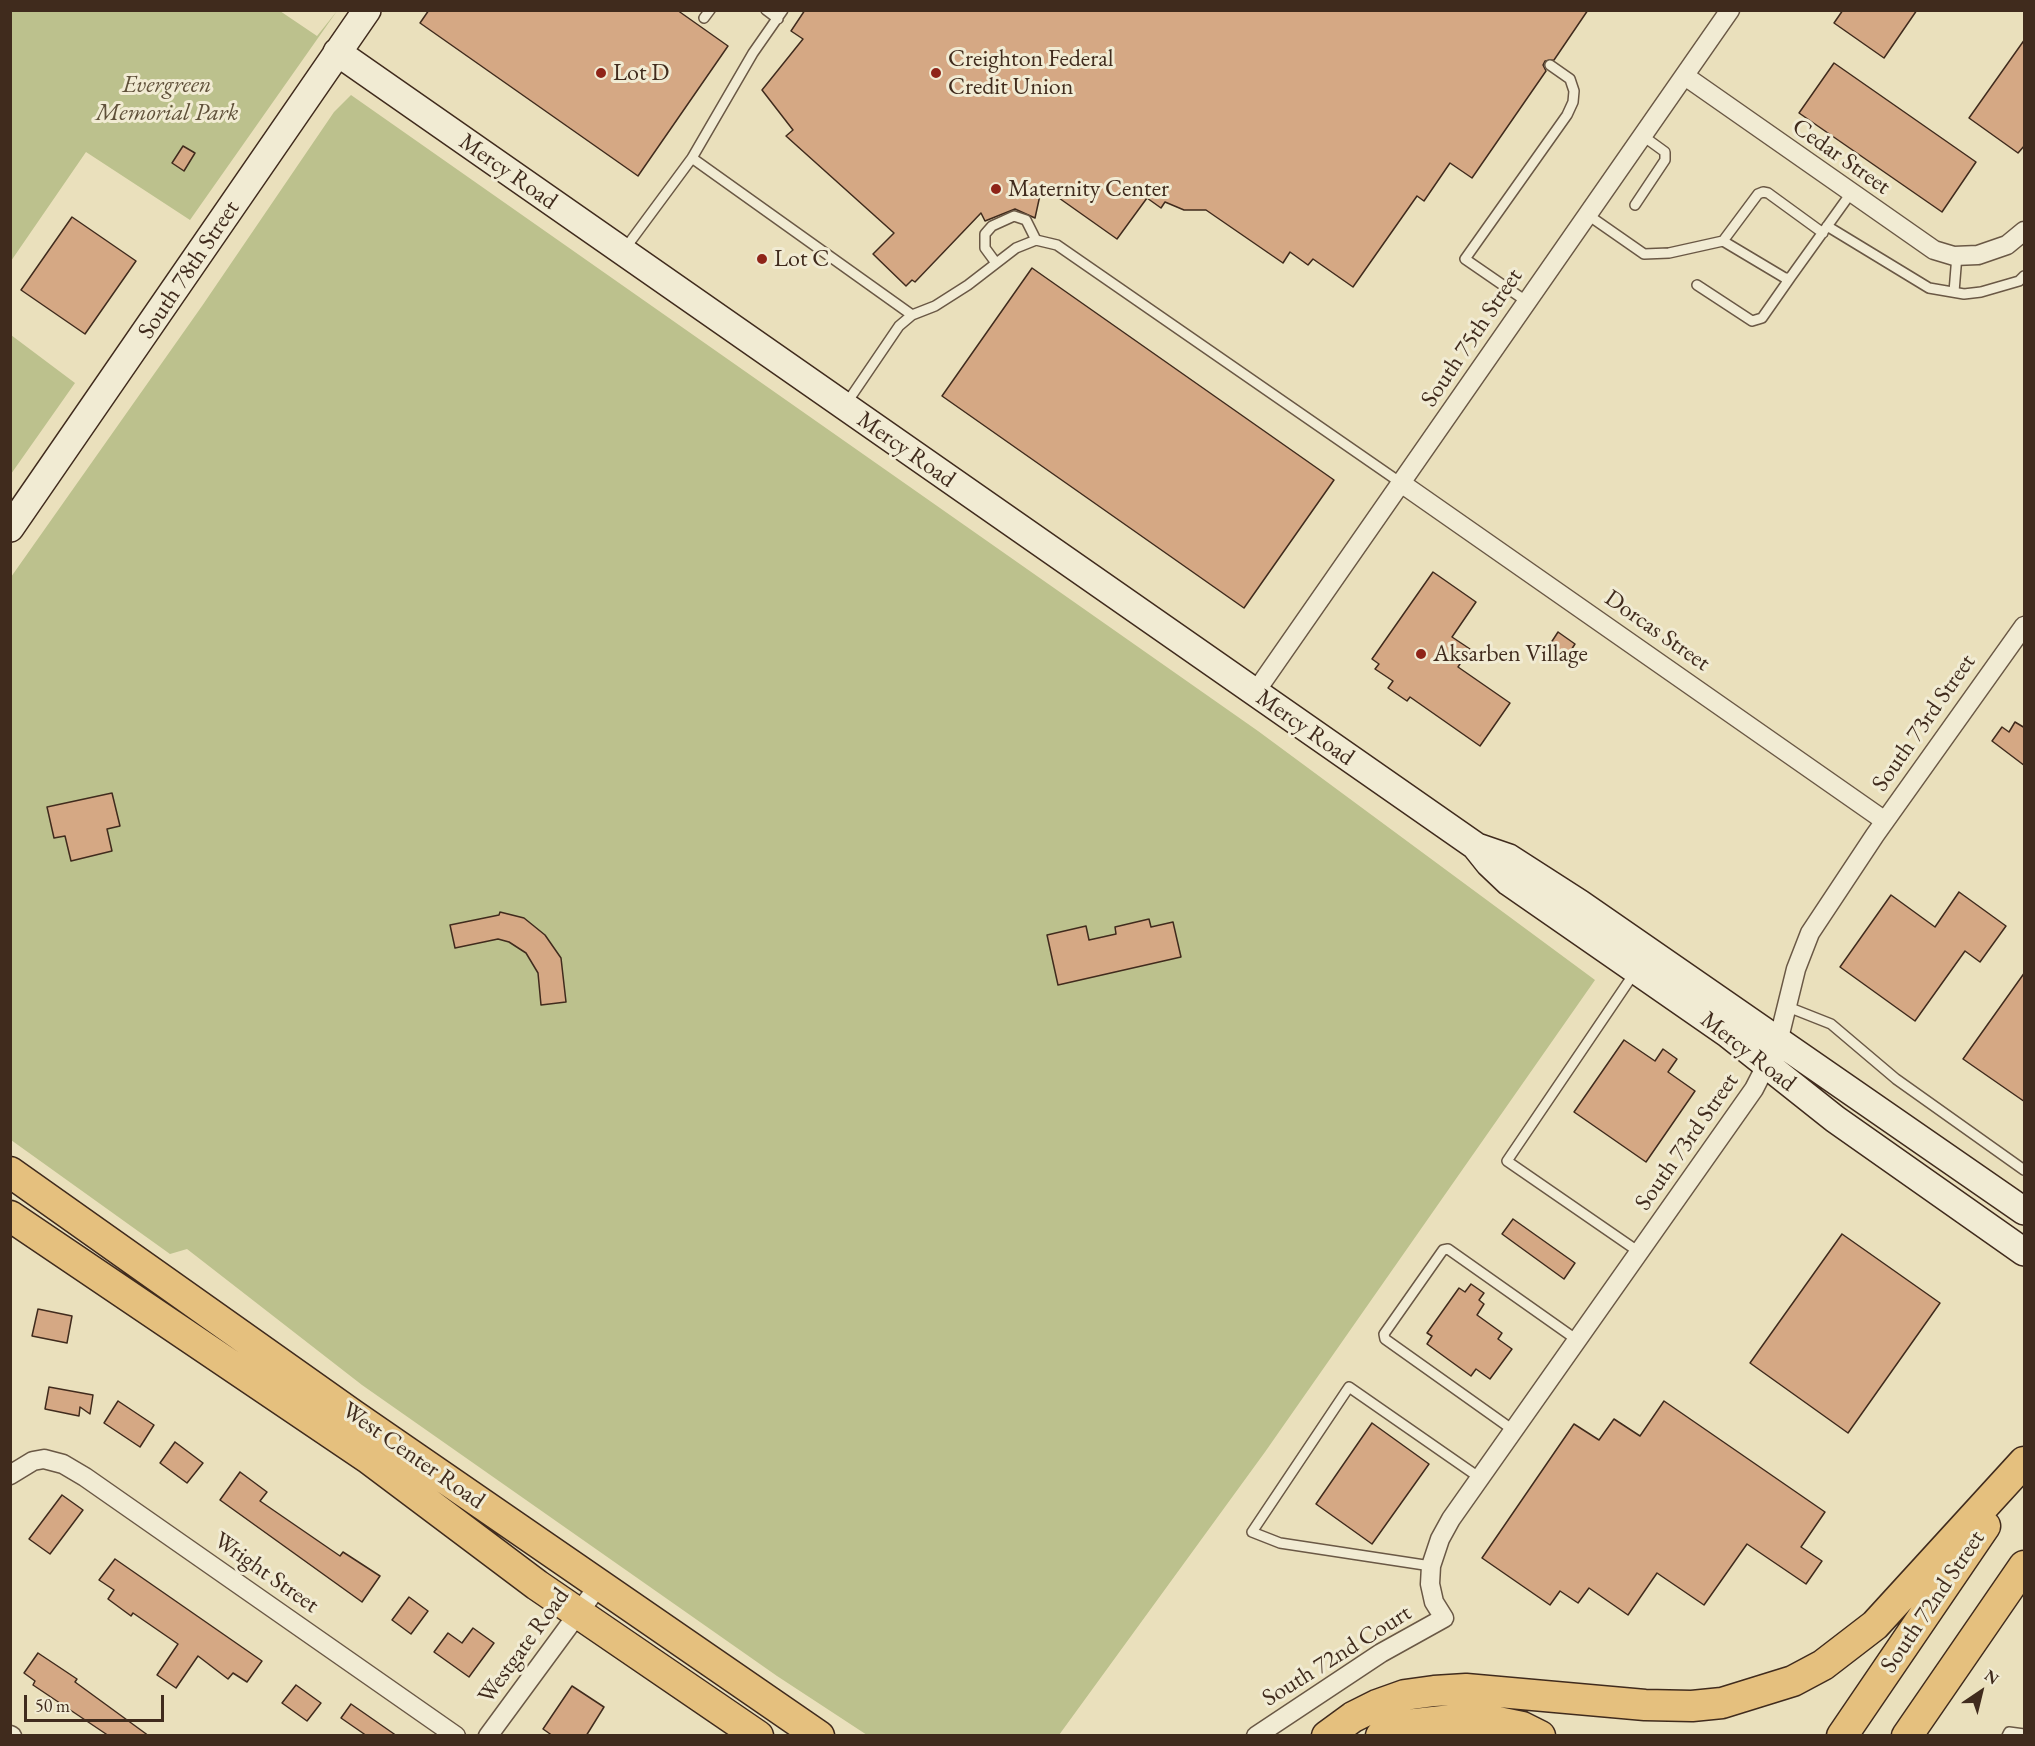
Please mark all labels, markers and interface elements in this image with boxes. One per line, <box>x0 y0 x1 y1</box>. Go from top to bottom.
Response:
place label: Creighton Federal Credit Union <box>948 45 1114 101</box>
place label: Lot D <box>613 59 669 87</box>
marker: Lot D <box>594 66 608 80</box>
marker: Creighton Federal Credit Union <box>929 66 943 80</box>
park label: Evergreen Memorial Park <box>96 71 238 127</box>
street label: Cedar Street <box>1786 113 1896 201</box>
street label: Mercy Road <box>453 128 563 216</box>
place label: Maternity Center <box>1008 175 1169 203</box>
marker: Maternity Center <box>989 182 1003 196</box>
street label: South 78th Street <box>132 195 246 345</box>
place label: Lot C <box>774 245 829 273</box>
marker: Lot C <box>755 252 769 266</box>
street label: South 75th Street <box>1415 263 1529 413</box>
street label: Mercy Road <box>851 406 961 494</box>
street label: Dorcas Street <box>1599 584 1715 678</box>
place label: Aksarben Village <box>1433 640 1588 668</box>
marker: Aksarben Village <box>1414 647 1428 661</box>
street label: South 73rd Street <box>1866 649 1982 797</box>
street label: Mercy Road <box>1250 684 1360 772</box>
street label: Mercy Road <box>1694 1006 1802 1098</box>
street label: South 73rd Street <box>1629 1068 1745 1216</box>
street label: West Center Road <box>336 1396 490 1516</box>
street label: South 72nd Street <box>1875 1525 1991 1679</box>
street label: Wright Street <box>208 1526 324 1620</box>
street label: Westgate Road <box>472 1582 576 1710</box>
street label: South 72nd Court <box>1257 1599 1417 1713</box>
north arrow <box>1951 1662 2011 1722</box>
text: N <box>1980 1665 2003 1689</box>
scale bar <box>27 1683 166 1721</box>
text: 50 m <box>35 1694 70 1717</box>

